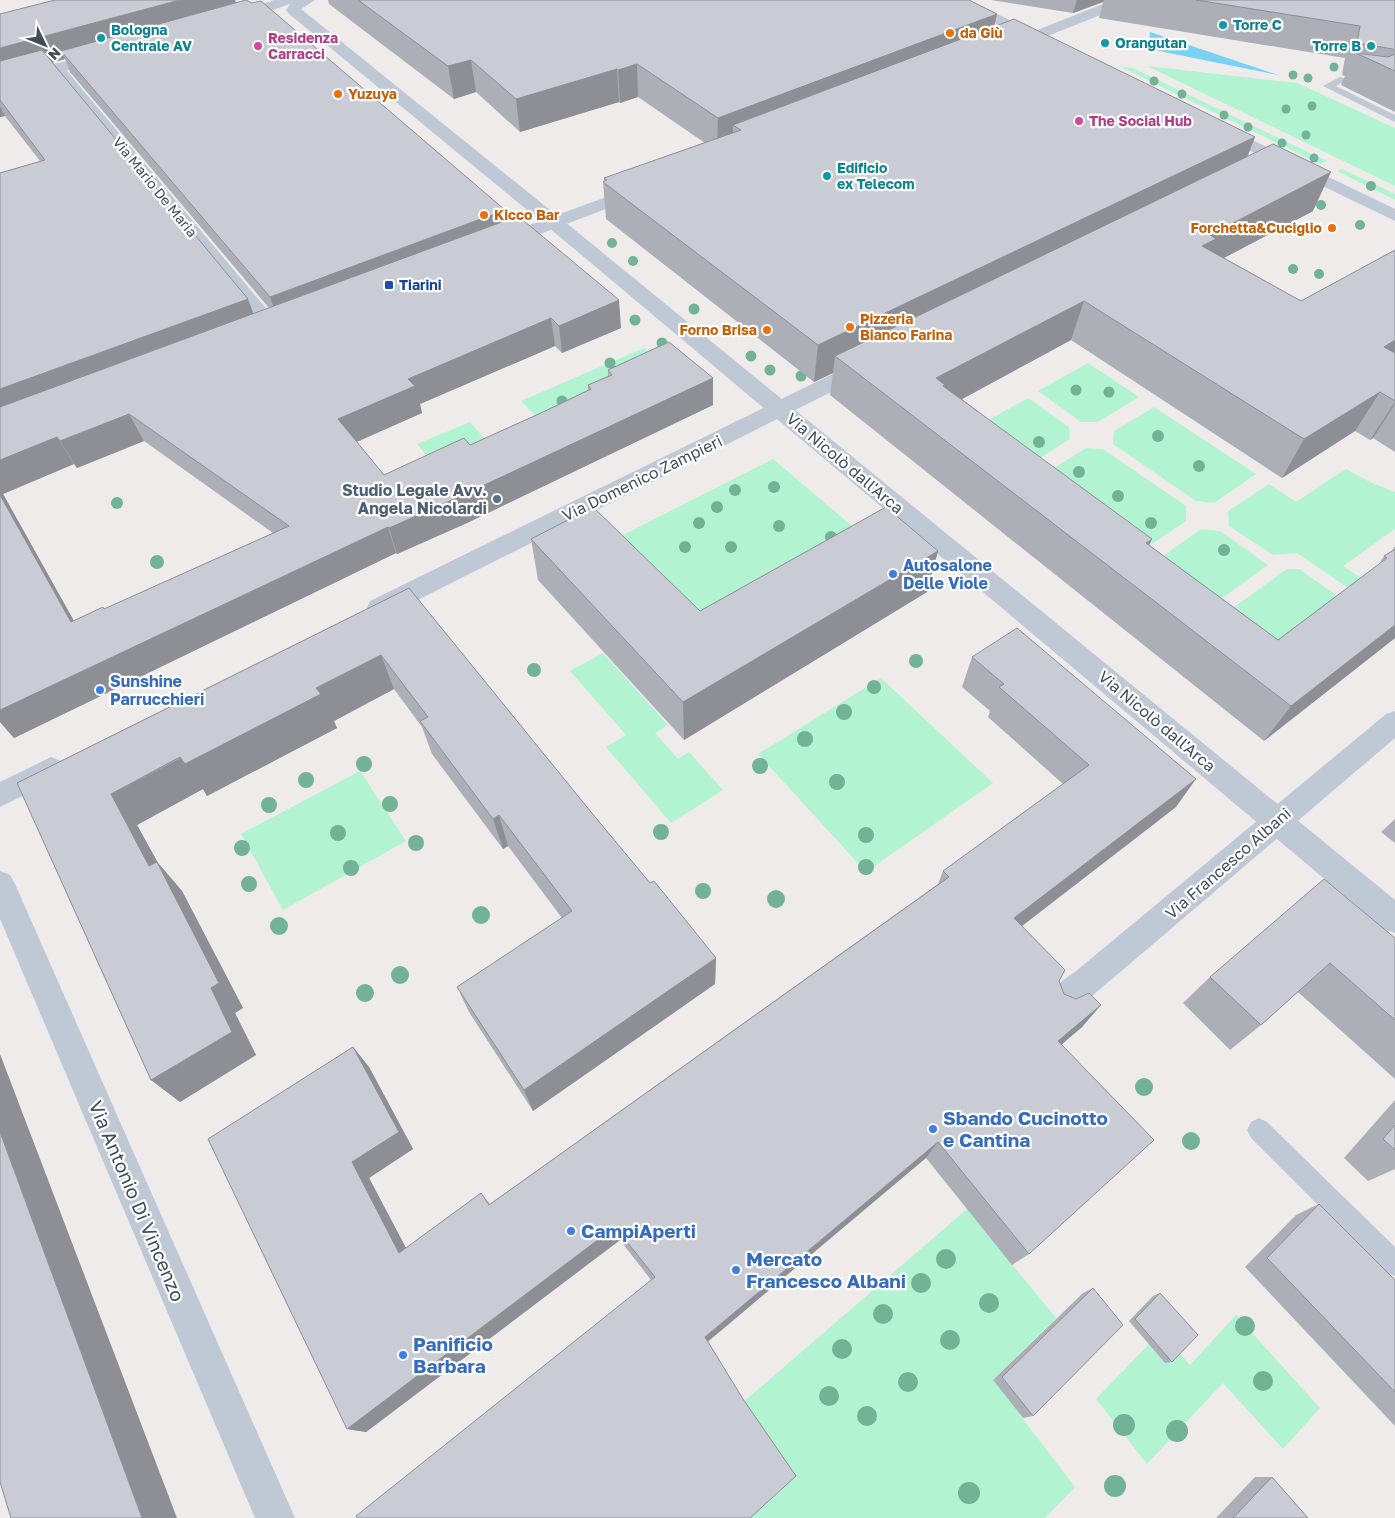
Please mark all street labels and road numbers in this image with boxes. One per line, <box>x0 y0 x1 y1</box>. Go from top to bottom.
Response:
street label: Via Mario De Maria <box>110 133 201 240</box>
street label: Via Nicolò dall'Arca <box>782 408 908 518</box>
street label: Via Domenico Zampieri <box>559 431 725 525</box>
street label: Via Nicolò dall'Arca <box>1094 666 1220 776</box>
street label: Via Francesco Albani <box>1161 803 1295 923</box>
street label: Via Antonio Di Vincenzo <box>85 1097 190 1305</box>

